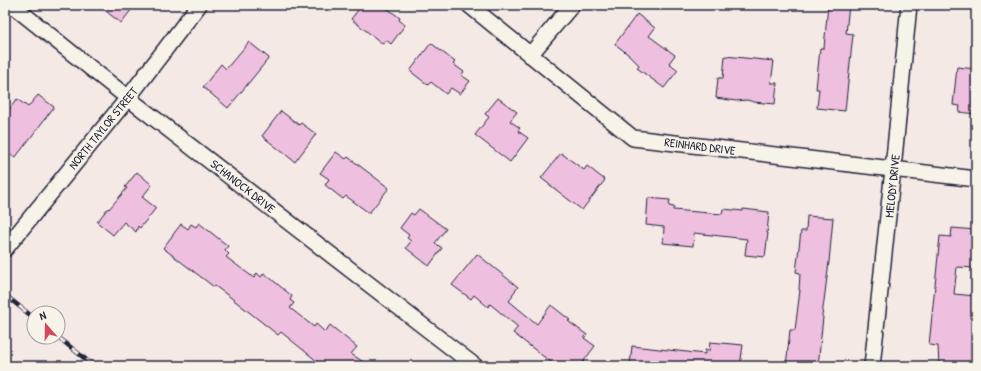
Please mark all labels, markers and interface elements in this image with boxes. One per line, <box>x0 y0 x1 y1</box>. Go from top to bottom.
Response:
street label: NORTH TAYLOR STREET <box>64 83 142 173</box>
street label: REINHARD DRIVE <box>664 133 737 159</box>
street label: MELODY DRIVE <box>880 153 904 218</box>
street label: SCHANOCK DRIVE <box>207 155 280 217</box>
north arrow <box>26 305 66 345</box>
text: N <box>37 308 48 323</box>

